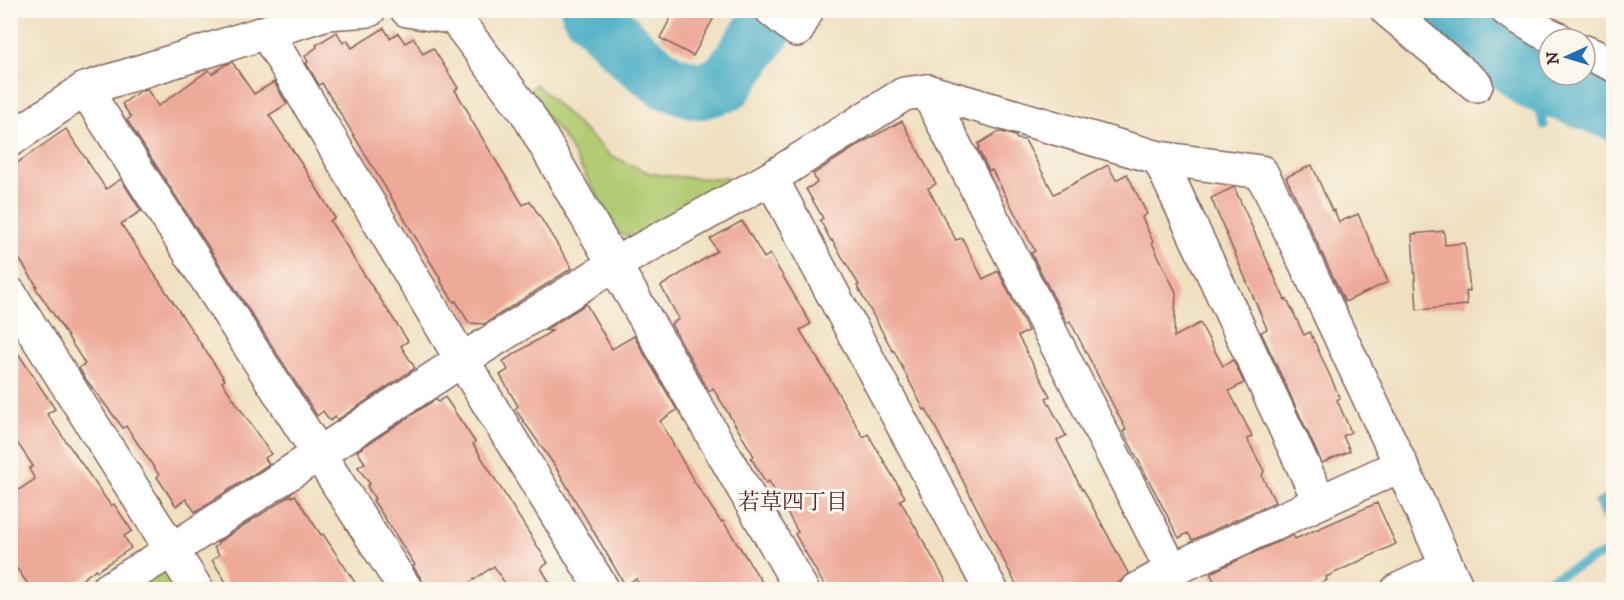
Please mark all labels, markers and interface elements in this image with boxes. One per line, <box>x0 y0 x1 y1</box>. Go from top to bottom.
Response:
north arrow <box>1537 27 1597 87</box>
text: N <box>1543 51 1563 65</box>
district label: 若草四丁目 <box>738 489 848 516</box>

